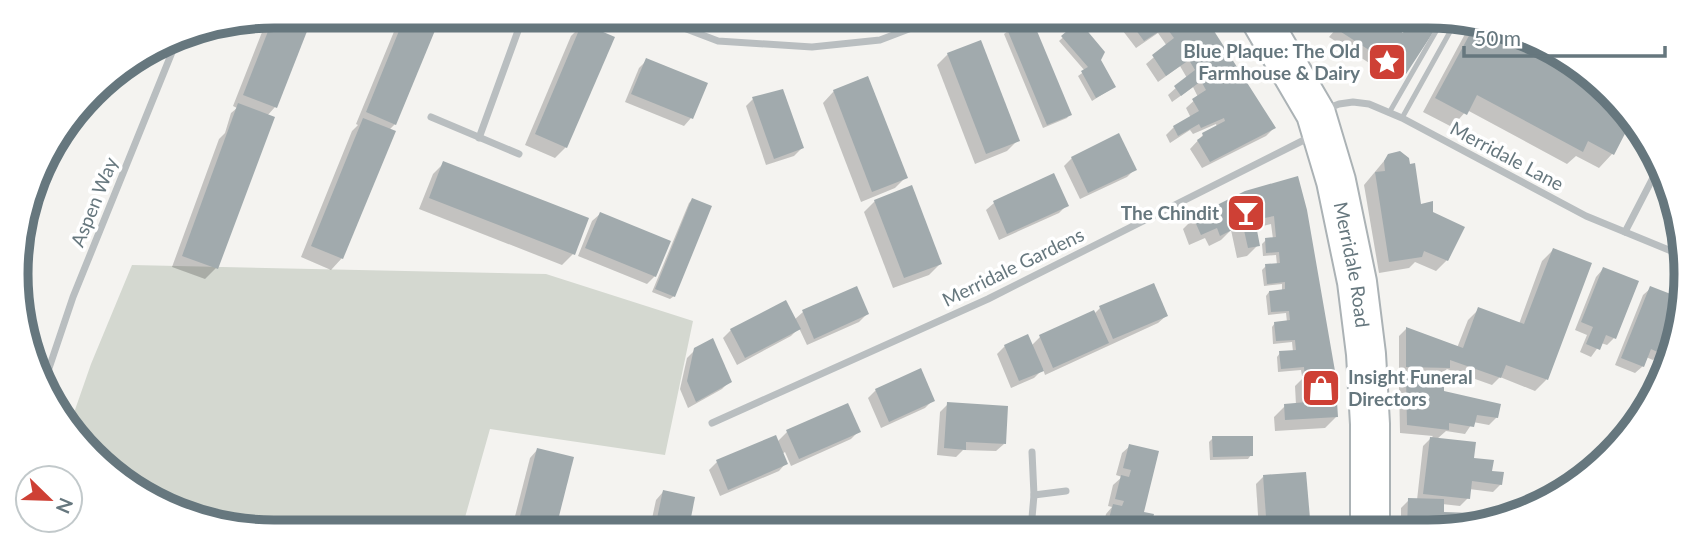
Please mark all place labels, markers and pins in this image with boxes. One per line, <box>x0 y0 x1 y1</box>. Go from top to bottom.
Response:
place label: Blue Plaque: The Old Farmhouse & Dairy <box>1183 39 1361 84</box>
place icon: Blue Plaque: The Old Farmhouse & Dairy <box>1366 41 1408 83</box>
bar icon: The Chindit <box>1225 192 1267 234</box>
place label: The Chindit <box>1121 201 1219 224</box>
place label: Insight Funeral Directors <box>1348 365 1473 410</box>
shop icon: Insight Funeral Directors <box>1300 367 1342 409</box>

